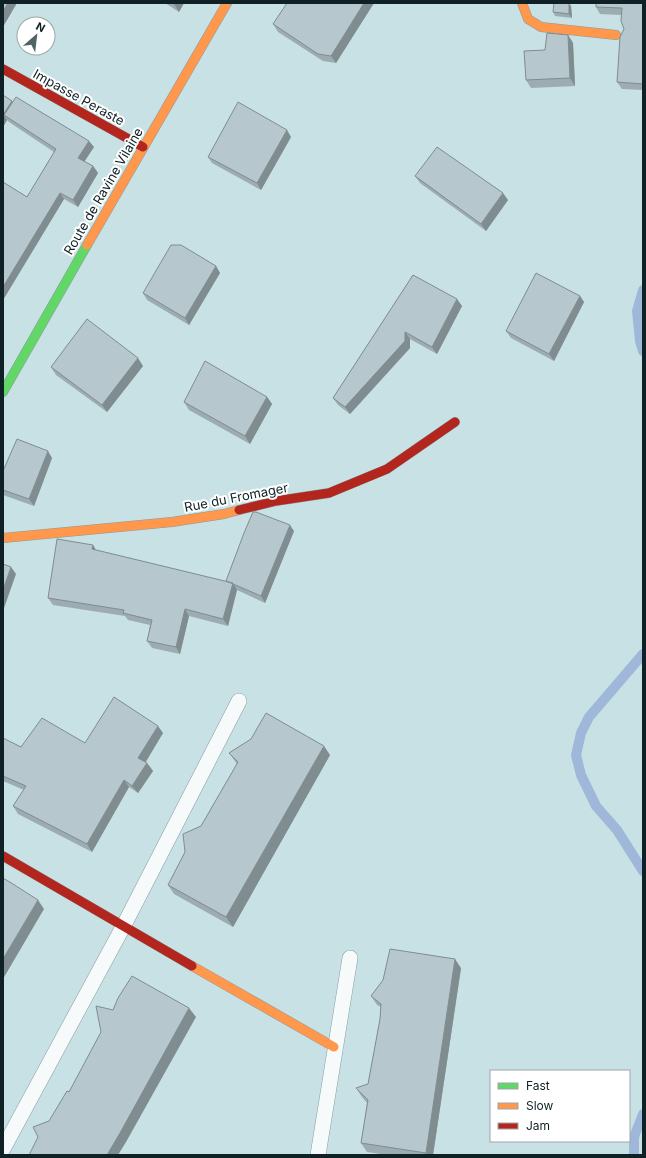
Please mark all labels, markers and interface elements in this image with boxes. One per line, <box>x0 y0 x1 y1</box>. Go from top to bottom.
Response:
north arrow <box>16 16 56 56</box>
text: N <box>34 19 48 35</box>
street label: Impasse Peraste <box>31 65 127 129</box>
street label: Route de Ravine Vilaine <box>60 125 146 257</box>
street label: Rue du Fromager <box>183 479 289 515</box>
legend <box>490 1070 630 1142</box>
text: Fast <box>526 1078 550 1093</box>
text: Slow <box>526 1098 554 1113</box>
text: Jam <box>526 1118 550 1133</box>

